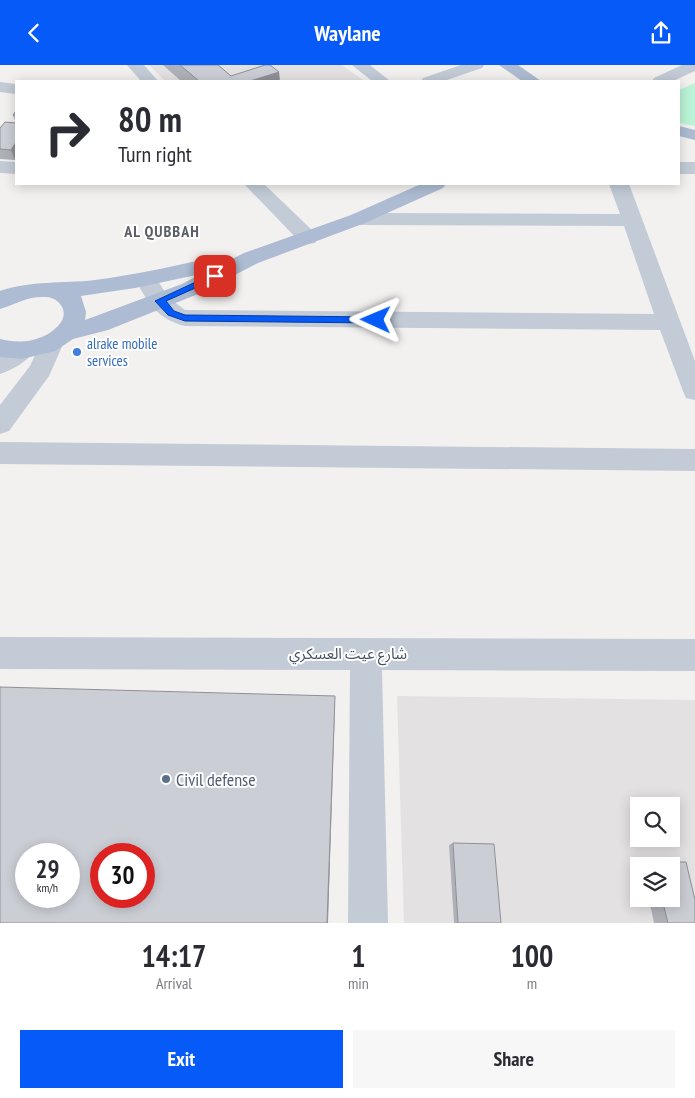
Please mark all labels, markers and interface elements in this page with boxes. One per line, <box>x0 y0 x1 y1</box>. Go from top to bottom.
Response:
icon: back <box>20 19 48 47</box>
text: Waylane <box>314 19 381 47</box>
icon: share <box>647 19 675 47</box>
text: 80 m <box>118 96 182 142</box>
icon: right <box>35 100 100 165</box>
text: Turn right <box>118 140 192 168</box>
district label: AL QUBBAH <box>123 221 200 241</box>
pin <box>194 255 236 297</box>
icon: arrive <box>201 262 229 290</box>
position arrow <box>349 293 401 345</box>
place label: alrake mobile services <box>87 334 157 370</box>
marker: alrake mobile services <box>71 346 83 358</box>
street label: شارع عيت العسكري <box>289 644 407 666</box>
place label: Civil defense <box>176 768 256 791</box>
marker: Civil defense <box>160 773 172 785</box>
map controls <box>630 797 680 907</box>
button: search <box>630 797 680 847</box>
speed limit sign: 30 <box>90 843 155 908</box>
text: 29 <box>36 853 59 885</box>
button: layers <box>630 857 680 907</box>
text: km/h <box>37 880 58 895</box>
text: 14:17 <box>142 936 206 975</box>
text: 1 <box>351 936 366 975</box>
text: 100 <box>510 936 553 975</box>
text: Arrival <box>156 973 192 993</box>
text: min <box>348 973 369 993</box>
text: m <box>527 973 537 993</box>
button: Exit <box>20 1030 343 1088</box>
button: Share <box>353 1030 675 1088</box>

